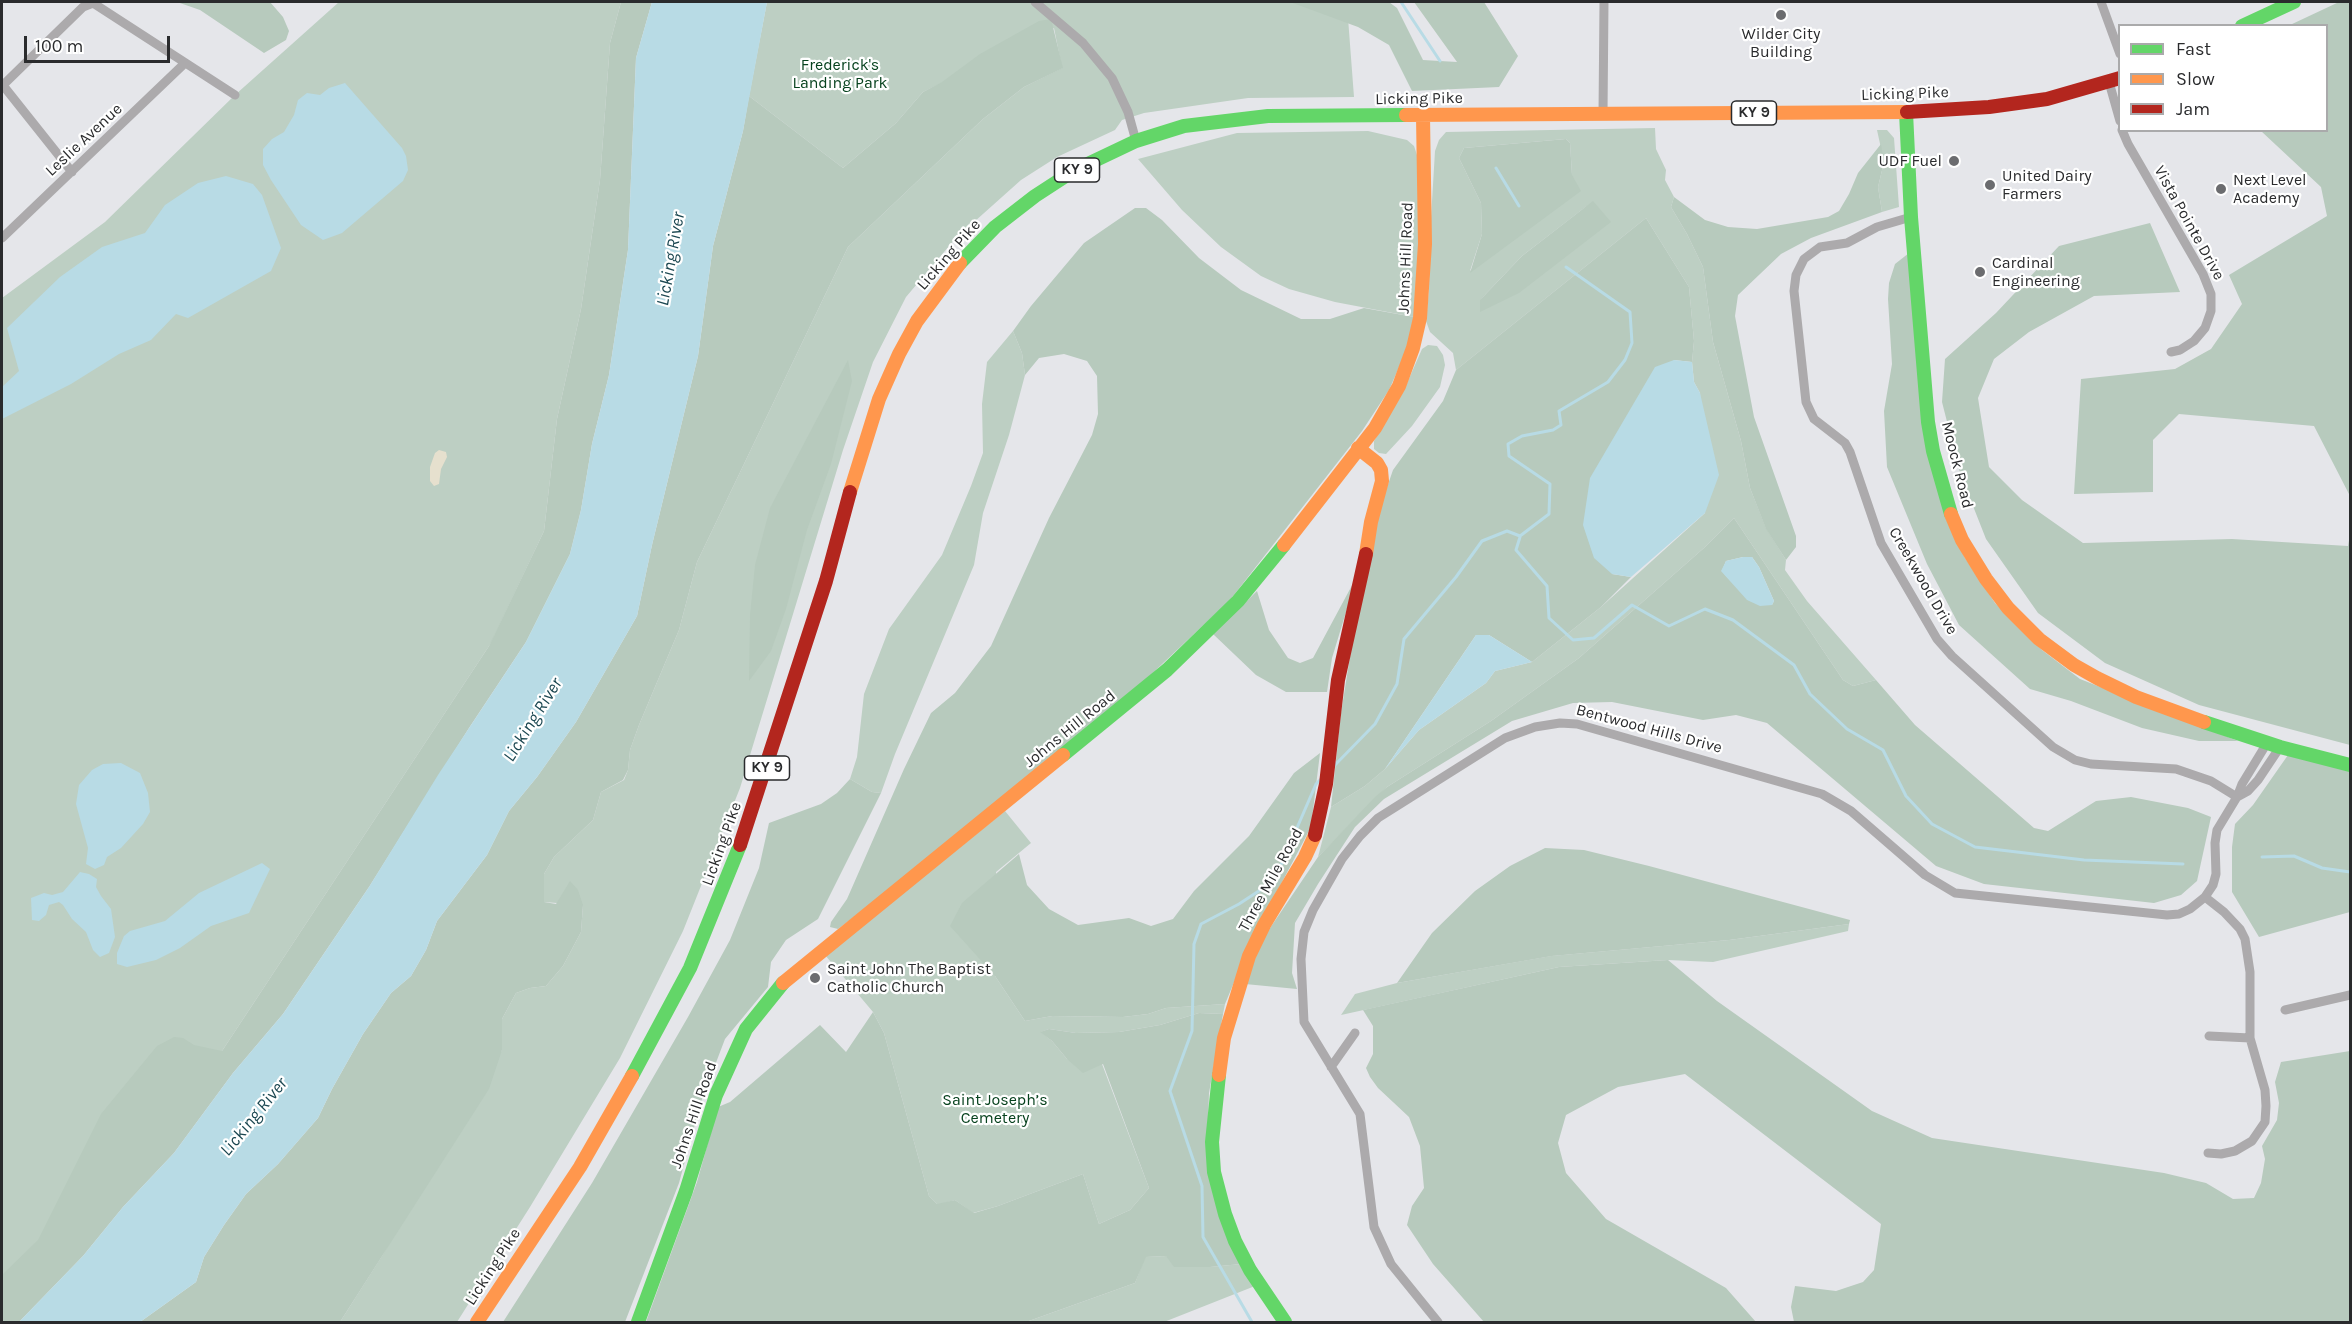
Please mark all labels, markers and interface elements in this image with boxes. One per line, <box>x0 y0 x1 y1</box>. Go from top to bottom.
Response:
marker: Wilder City Building <box>1774 8 1788 22</box>
scale bar <box>27 24 172 62</box>
place label: Wilder City Building <box>1742 24 1820 62</box>
legend <box>2118 24 2328 132</box>
text: 100 m <box>35 35 83 57</box>
text: Fast <box>2176 38 2211 60</box>
park label: Frederick's Landing Park <box>792 55 888 93</box>
text: Slow <box>2176 68 2215 90</box>
street label: Licking Pike <box>1861 83 1949 105</box>
street label: Licking Pike <box>1375 89 1463 109</box>
text: Jam <box>2176 98 2210 120</box>
street label: Leslie Avenue <box>42 100 126 180</box>
road number: KY 9 <box>1732 101 1776 125</box>
place label: UDF Fuel <box>1878 151 1942 171</box>
marker: UDF Fuel <box>1947 154 1961 168</box>
road number: KY 9 <box>1054 158 1100 182</box>
street label: Vista Pointe Drive <box>2150 162 2228 284</box>
place label: United Dairy Farmers <box>2002 166 2092 204</box>
place label: Next Level Academy <box>2233 170 2307 208</box>
marker: United Dairy Farmers <box>1983 178 1997 192</box>
marker: Next Level Academy <box>2214 182 2228 196</box>
street label: Johns Hill Road <box>1394 202 1418 314</box>
water label: Licking River <box>652 210 690 308</box>
street label: Licking Pike <box>913 216 985 294</box>
place label: Cardinal Engineering <box>1992 253 2080 291</box>
marker: Cardinal Engineering <box>1973 265 1987 279</box>
street label: Moock Road <box>1937 420 1977 510</box>
street label: Creekwood Drive <box>1884 524 1962 638</box>
water label: Licking River <box>499 674 567 766</box>
street label: Johns Hill Road <box>1021 686 1119 772</box>
street label: Bentwood Hills Drive <box>1574 700 1724 758</box>
road number: KY 9 <box>744 756 789 780</box>
street label: Licking Pike <box>698 800 746 888</box>
street label: Three Mile Road <box>1235 825 1307 935</box>
place label: Saint John The Baptist Catholic Church <box>827 959 991 997</box>
marker: Saint John The Baptist Catholic Church <box>808 971 822 985</box>
street label: Johns Hill Road <box>667 1059 721 1171</box>
water label: Licking River <box>216 1073 292 1161</box>
park label: Saint Joseph’s Cemetery <box>942 1090 1048 1128</box>
street label: Licking Pike <box>461 1225 525 1309</box>

